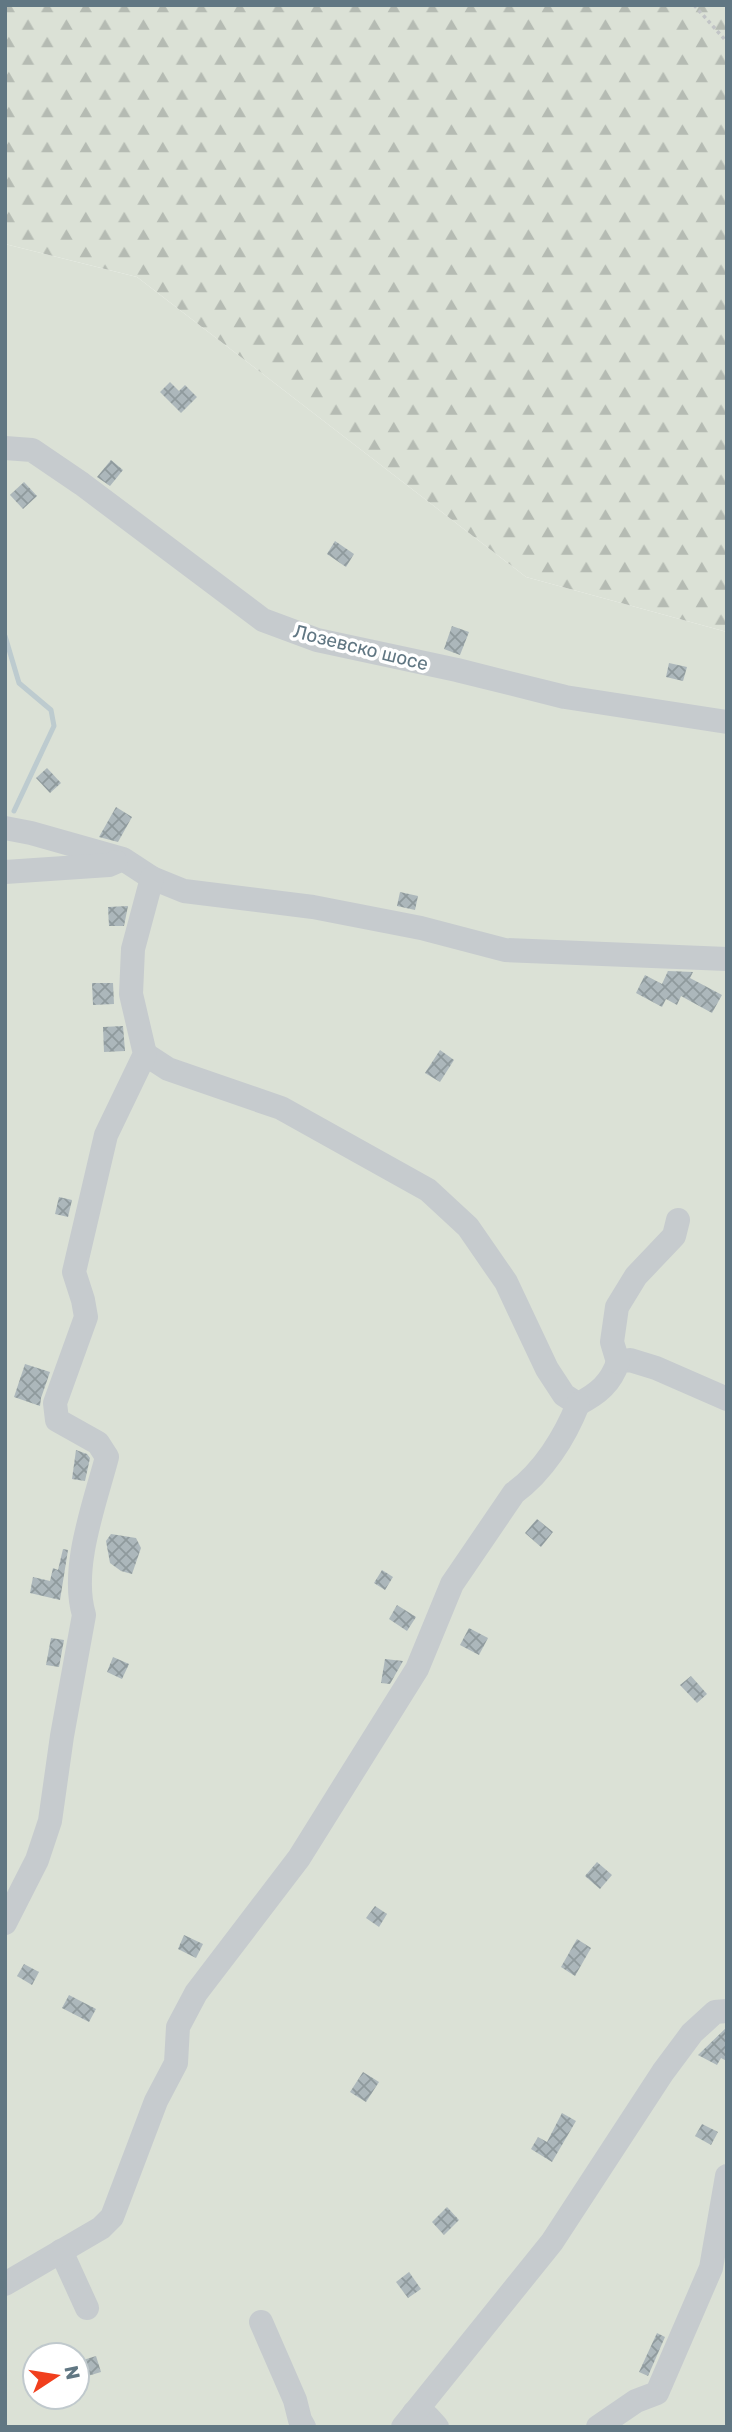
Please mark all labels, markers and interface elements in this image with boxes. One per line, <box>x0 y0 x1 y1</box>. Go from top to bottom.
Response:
street label: Лозевско шосе <box>291 620 431 675</box>
north arrow <box>21 2341 91 2411</box>
text: N <box>59 2363 85 2382</box>

